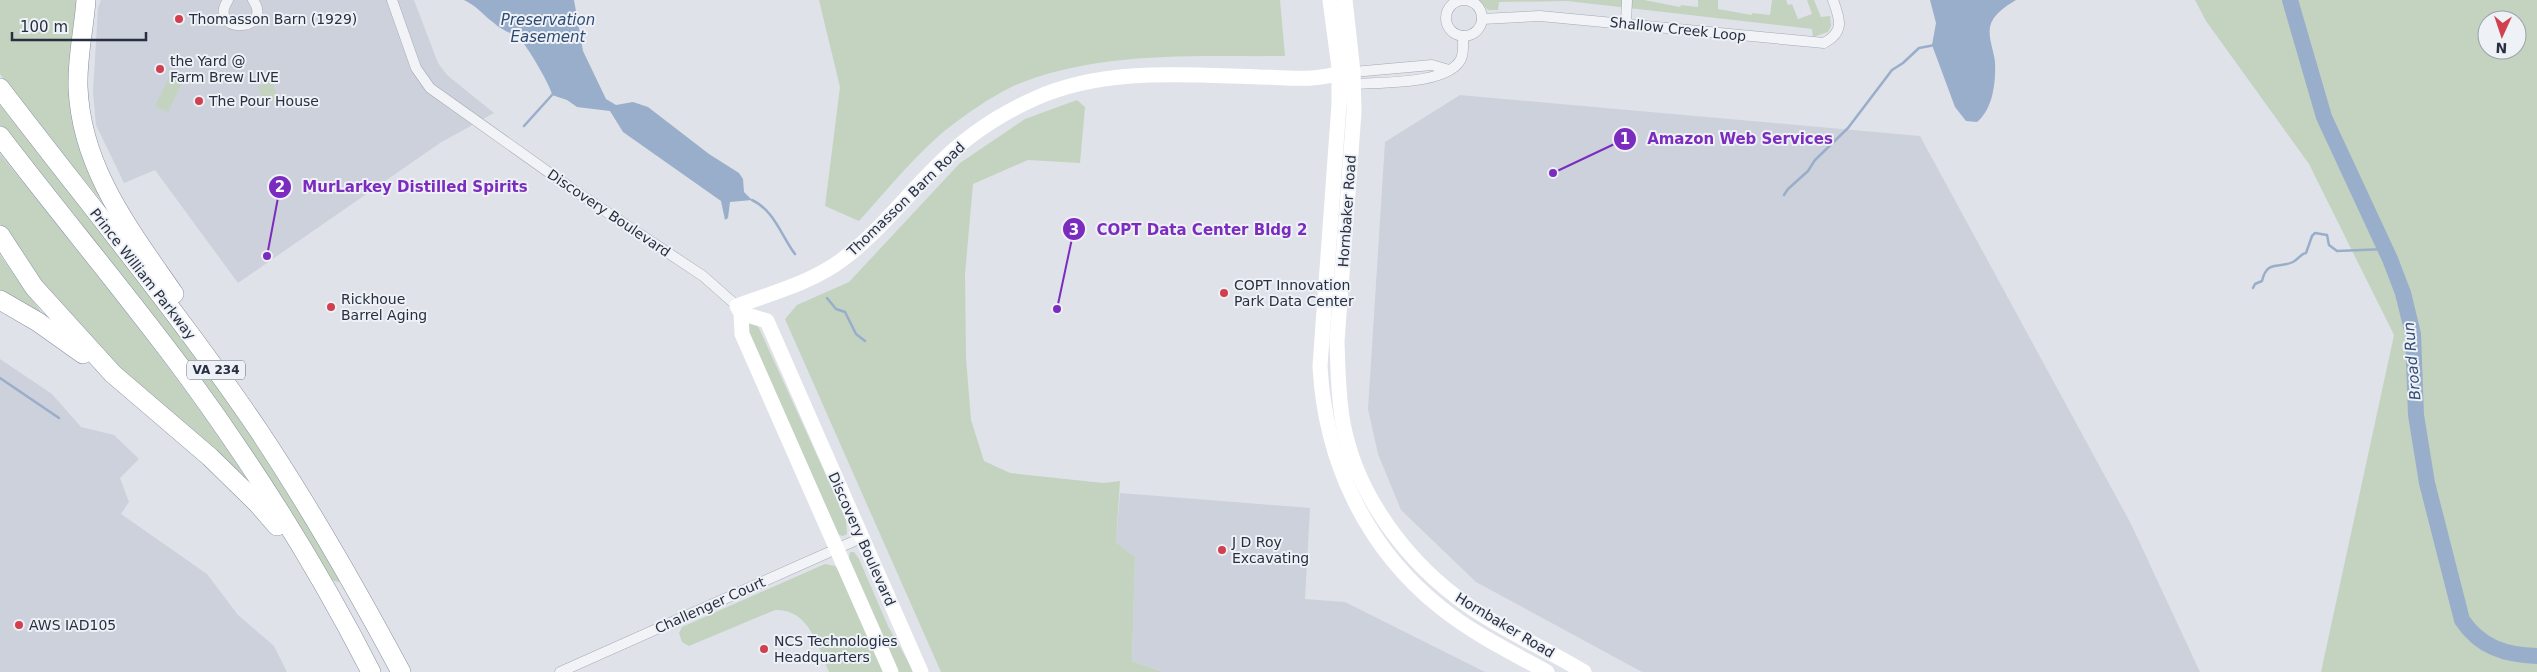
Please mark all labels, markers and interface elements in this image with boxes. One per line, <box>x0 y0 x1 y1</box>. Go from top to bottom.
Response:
scale bar <box>12 10 146 42</box>
north arrow <box>2477 10 2527 60</box>
place label: Thomasson Barn (1929) <box>188 11 357 27</box>
water label: Preservation Easement <box>501 11 595 46</box>
marker: Thomasson Barn (1929) <box>173 13 185 25</box>
street label: Shallow Creek Loop <box>1609 14 1747 44</box>
text: 100 m <box>20 18 68 36</box>
text: N <box>2495 40 2508 56</box>
place label: the Yard @ Farm Brew LIVE <box>170 53 279 85</box>
marker: the Yard @ Farm Brew LIVE <box>154 63 166 75</box>
place label: The Pour House <box>208 93 319 109</box>
marker: The Pour House <box>193 95 205 107</box>
callout: Amazon Web Services <box>1612 124 1843 154</box>
text: 1 <box>1620 130 1630 148</box>
text: Amazon Web Services <box>1647 130 1833 148</box>
street label: Thomasson Barn Road <box>843 139 968 260</box>
street label: Hornbaker Road <box>1335 154 1359 268</box>
street label: Discovery Boulevard <box>545 166 673 260</box>
callout: MurLarkey Distilled Spirits <box>268 172 538 202</box>
text: 2 <box>275 178 285 196</box>
text: MurLarkey Distilled Spirits <box>302 178 528 196</box>
street label: Prince William Parkway <box>87 205 199 343</box>
callout: COPT Data Center Bldg 2 <box>1062 214 1317 244</box>
text: 3 <box>1069 221 1079 239</box>
text: COPT Data Center Bldg 2 <box>1097 221 1307 239</box>
place label: COPT Innovation Park Data Center <box>1234 277 1354 309</box>
marker: COPT Innovation Park Data Center <box>1218 287 1230 299</box>
place label: Rickhoue Barrel Aging <box>341 291 427 323</box>
marker: Rickhoue Barrel Aging <box>325 301 337 313</box>
water label: Broad Run <box>2400 321 2424 401</box>
road number: VA 234 <box>187 360 245 380</box>
street label: Discovery Boulevard <box>825 470 899 608</box>
place label: J D Roy Excavating <box>1231 534 1309 566</box>
marker: J D Roy Excavating <box>1216 544 1228 556</box>
street label: Challenger Court <box>653 573 768 636</box>
street label: Hornbaker Road <box>1453 589 1557 661</box>
place label: AWS IAD105 <box>29 617 116 633</box>
marker: AWS IAD105 <box>13 619 25 631</box>
place label: NCS Technologies Headquarters <box>774 633 898 665</box>
marker: NCS Technologies Headquarters <box>758 643 770 655</box>

